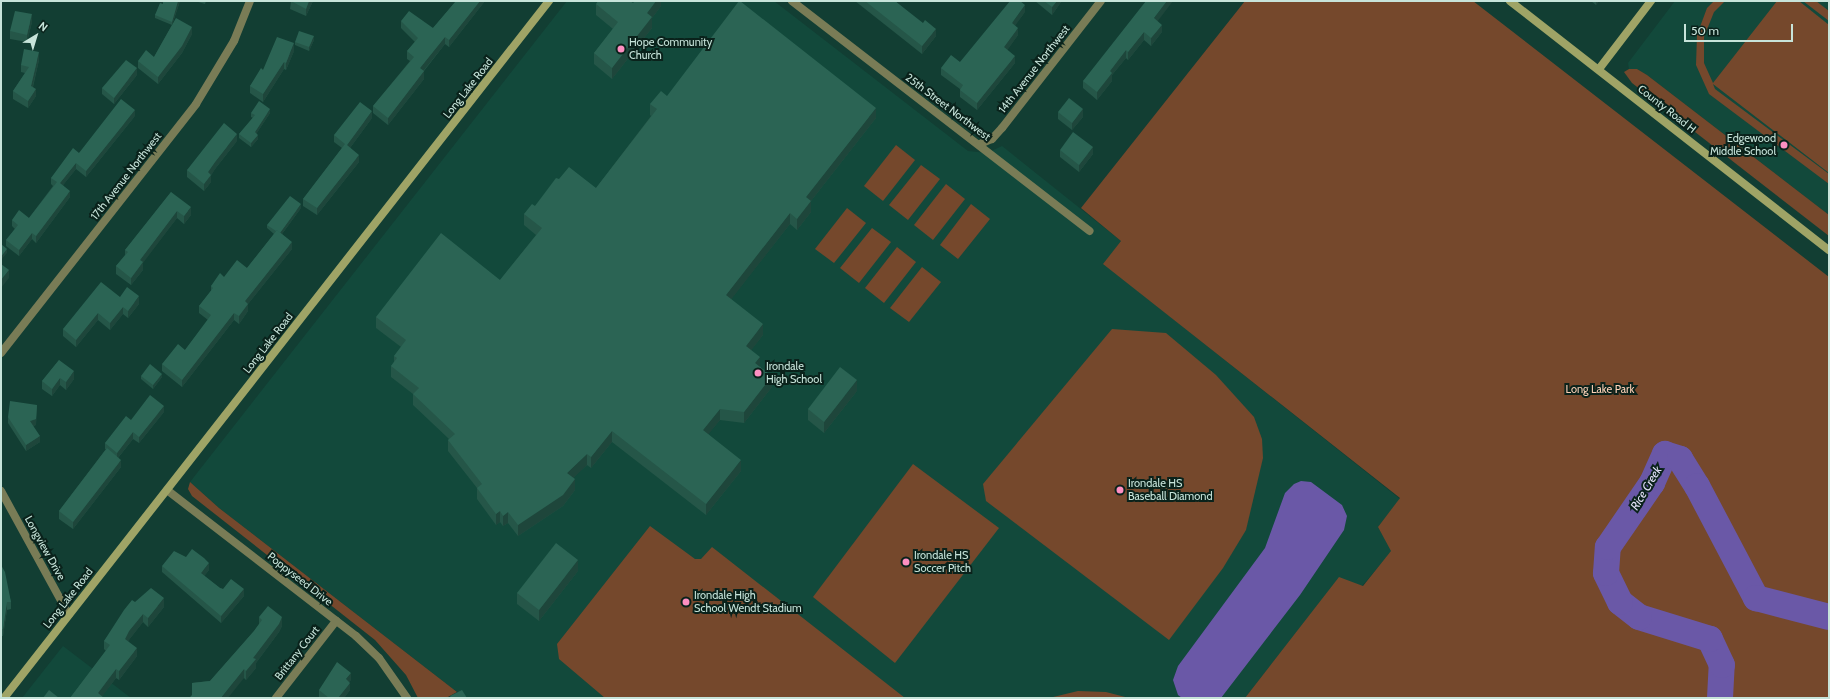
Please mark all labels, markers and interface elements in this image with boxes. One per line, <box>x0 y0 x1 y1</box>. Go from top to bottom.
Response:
north arrow <box>16 16 56 56</box>
scale bar <box>1686 16 1795 42</box>
text: N <box>36 19 51 34</box>
street label: 14th Avenue Northwest <box>996 22 1072 116</box>
text: 50 m <box>1691 23 1719 38</box>
place label: Hope Community Church <box>629 36 712 62</box>
marker: Hope Community Church <box>616 44 626 54</box>
street label: Long Lake Road <box>440 55 496 121</box>
street label: 25th Street Northwest <box>903 71 993 143</box>
street label: County Road H <box>1635 82 1699 136</box>
street label: 17th Avenue Northwest <box>88 130 164 222</box>
place label: Edgewood Middle School <box>1710 132 1776 158</box>
marker: Edgewood Middle School <box>1779 140 1789 150</box>
street label: Long Lake Road <box>240 310 296 376</box>
place label: Irondale High School <box>766 360 822 386</box>
marker: Irondale High School <box>753 368 763 378</box>
park label: Long Lake Park <box>1566 382 1634 396</box>
water label: Rice Creek <box>1627 463 1665 513</box>
place label: Irondale HS Baseball Diamond <box>1128 477 1213 503</box>
marker: Irondale HS Baseball Diamond <box>1115 485 1125 495</box>
street label: Longview Drive <box>22 513 68 583</box>
place label: Irondale HS Soccer Pitch <box>914 549 971 575</box>
street label: Poppyseed Drive <box>265 550 335 608</box>
marker: Irondale HS Soccer Pitch <box>901 557 911 567</box>
street label: Long Lake Road <box>40 565 96 631</box>
place label: Irondale High School Wendt Stadium <box>694 589 802 615</box>
marker: Irondale High School Wendt Stadium <box>681 597 691 607</box>
street label: Brittany Court <box>272 623 322 683</box>

